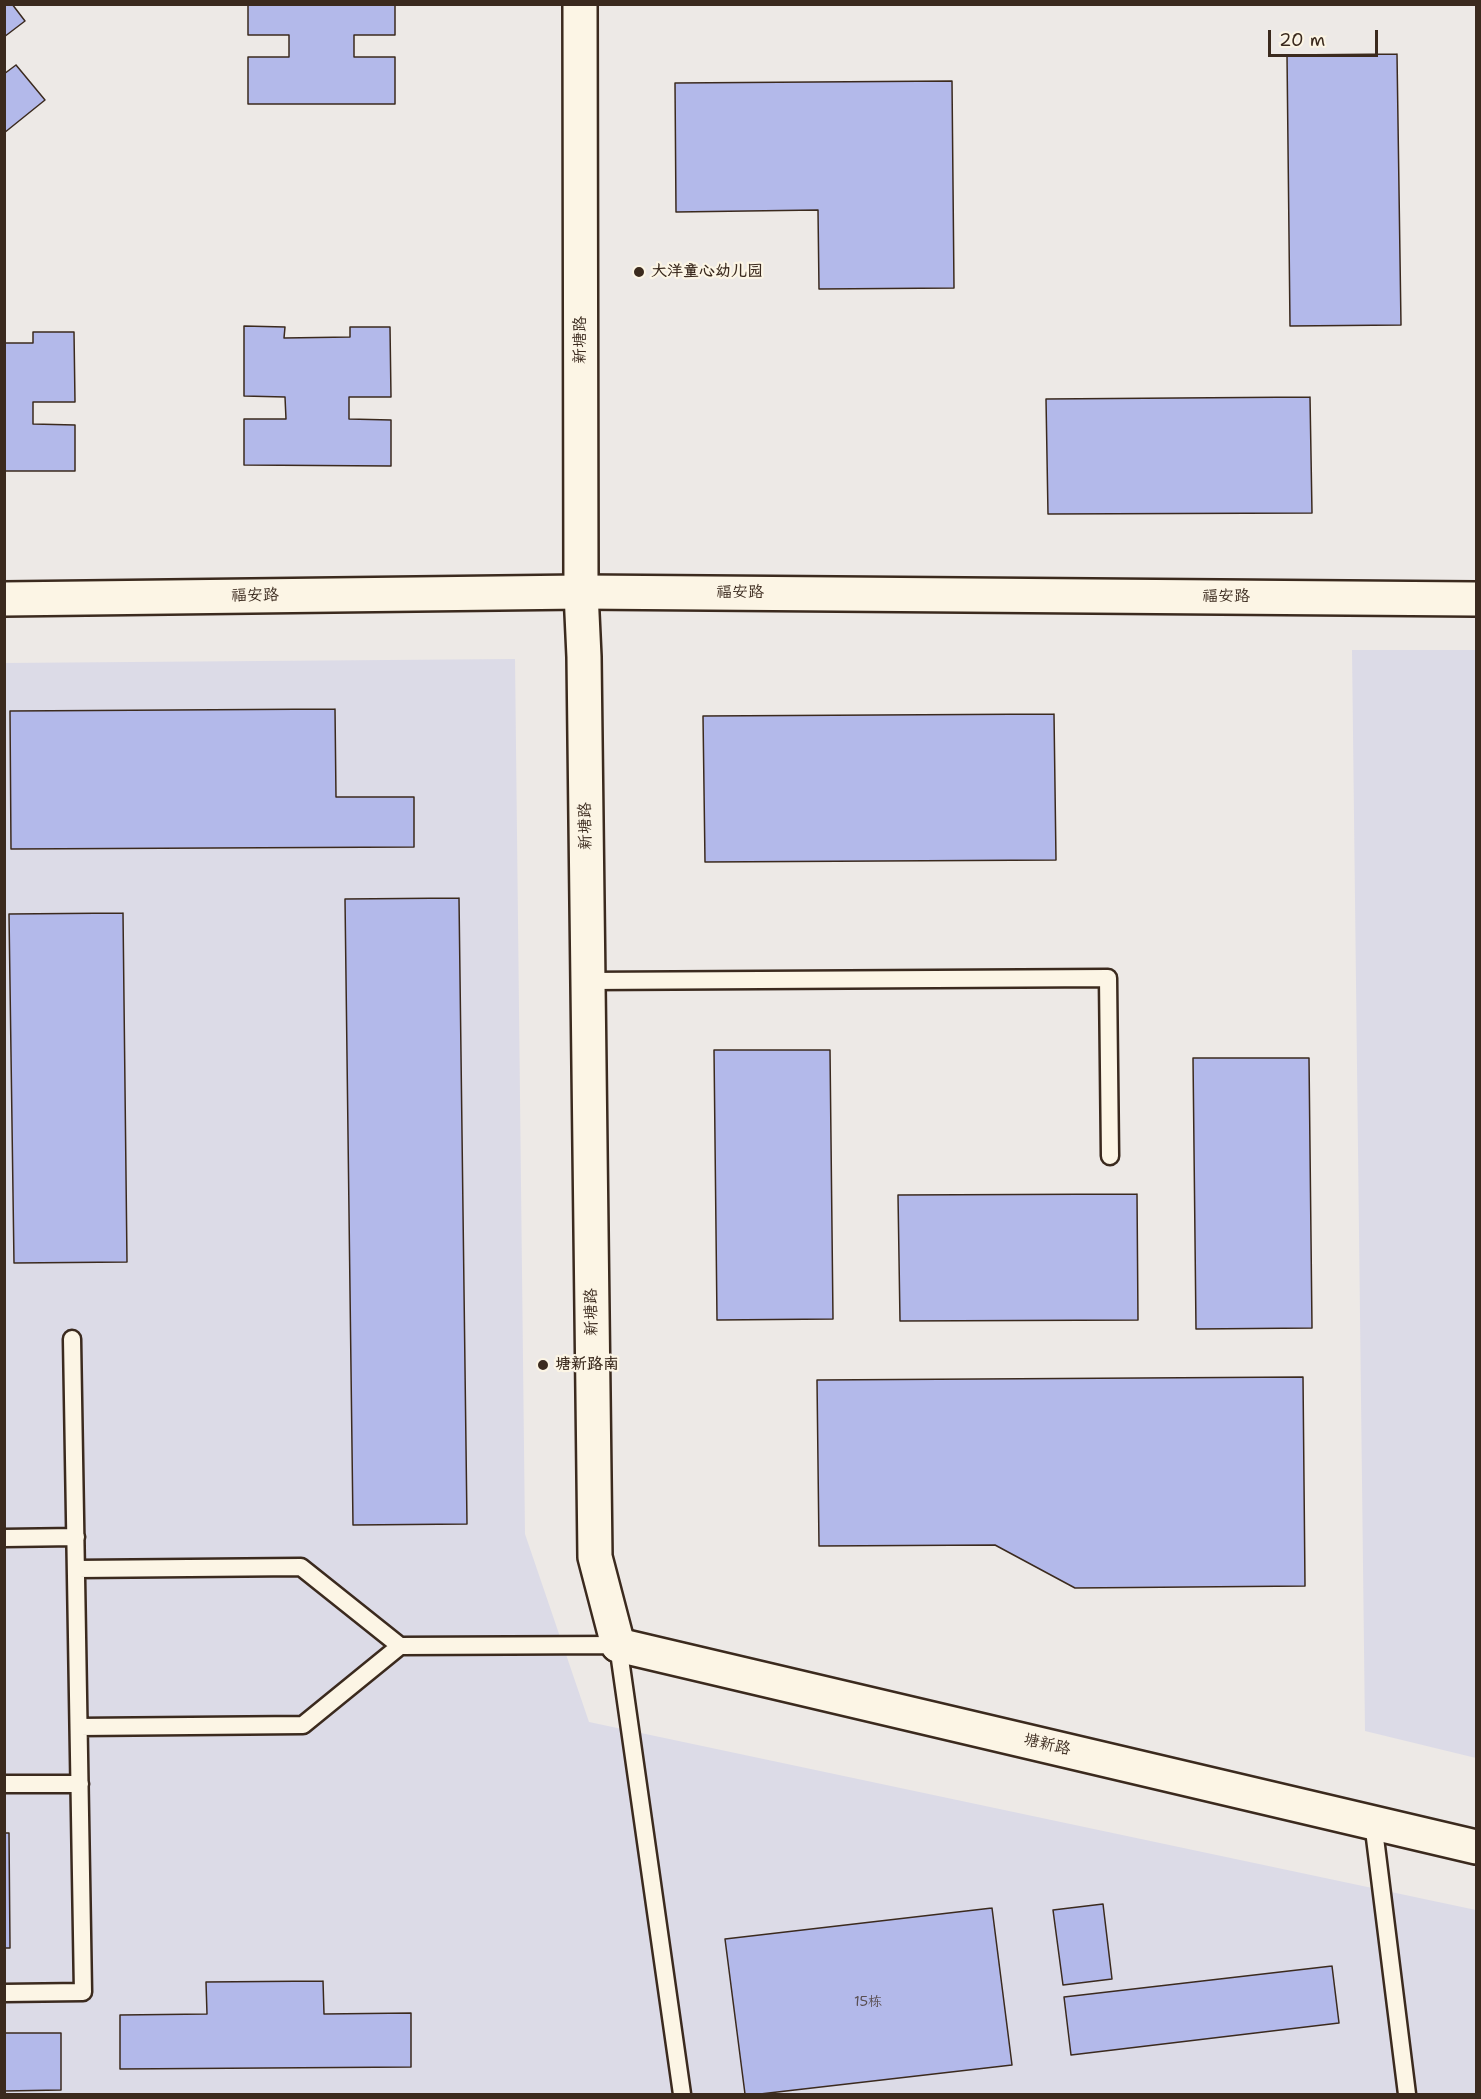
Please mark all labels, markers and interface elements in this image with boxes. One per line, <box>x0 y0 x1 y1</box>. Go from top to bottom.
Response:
scale bar <box>1271 18 1380 56</box>
text: 20 m <box>1279 28 1325 52</box>
place label: 大洋童心幼儿园 <box>651 262 763 282</box>
marker: 大洋童心幼儿园 <box>632 265 646 279</box>
street label: 新塘路 <box>571 316 591 364</box>
street label: 福安路 <box>716 583 764 603</box>
street label: 福安路 <box>231 586 279 606</box>
street label: 福安路 <box>1202 587 1250 607</box>
street label: 新塘路 <box>576 802 596 850</box>
street label: 新塘路 <box>582 1288 602 1336</box>
place label: 塘新路南 <box>555 1355 619 1375</box>
marker: 塘新路南 <box>536 1358 550 1372</box>
street label: 塘新路 <box>1021 1730 1073 1760</box>
house number: 15栋 <box>854 1994 882 2010</box>

